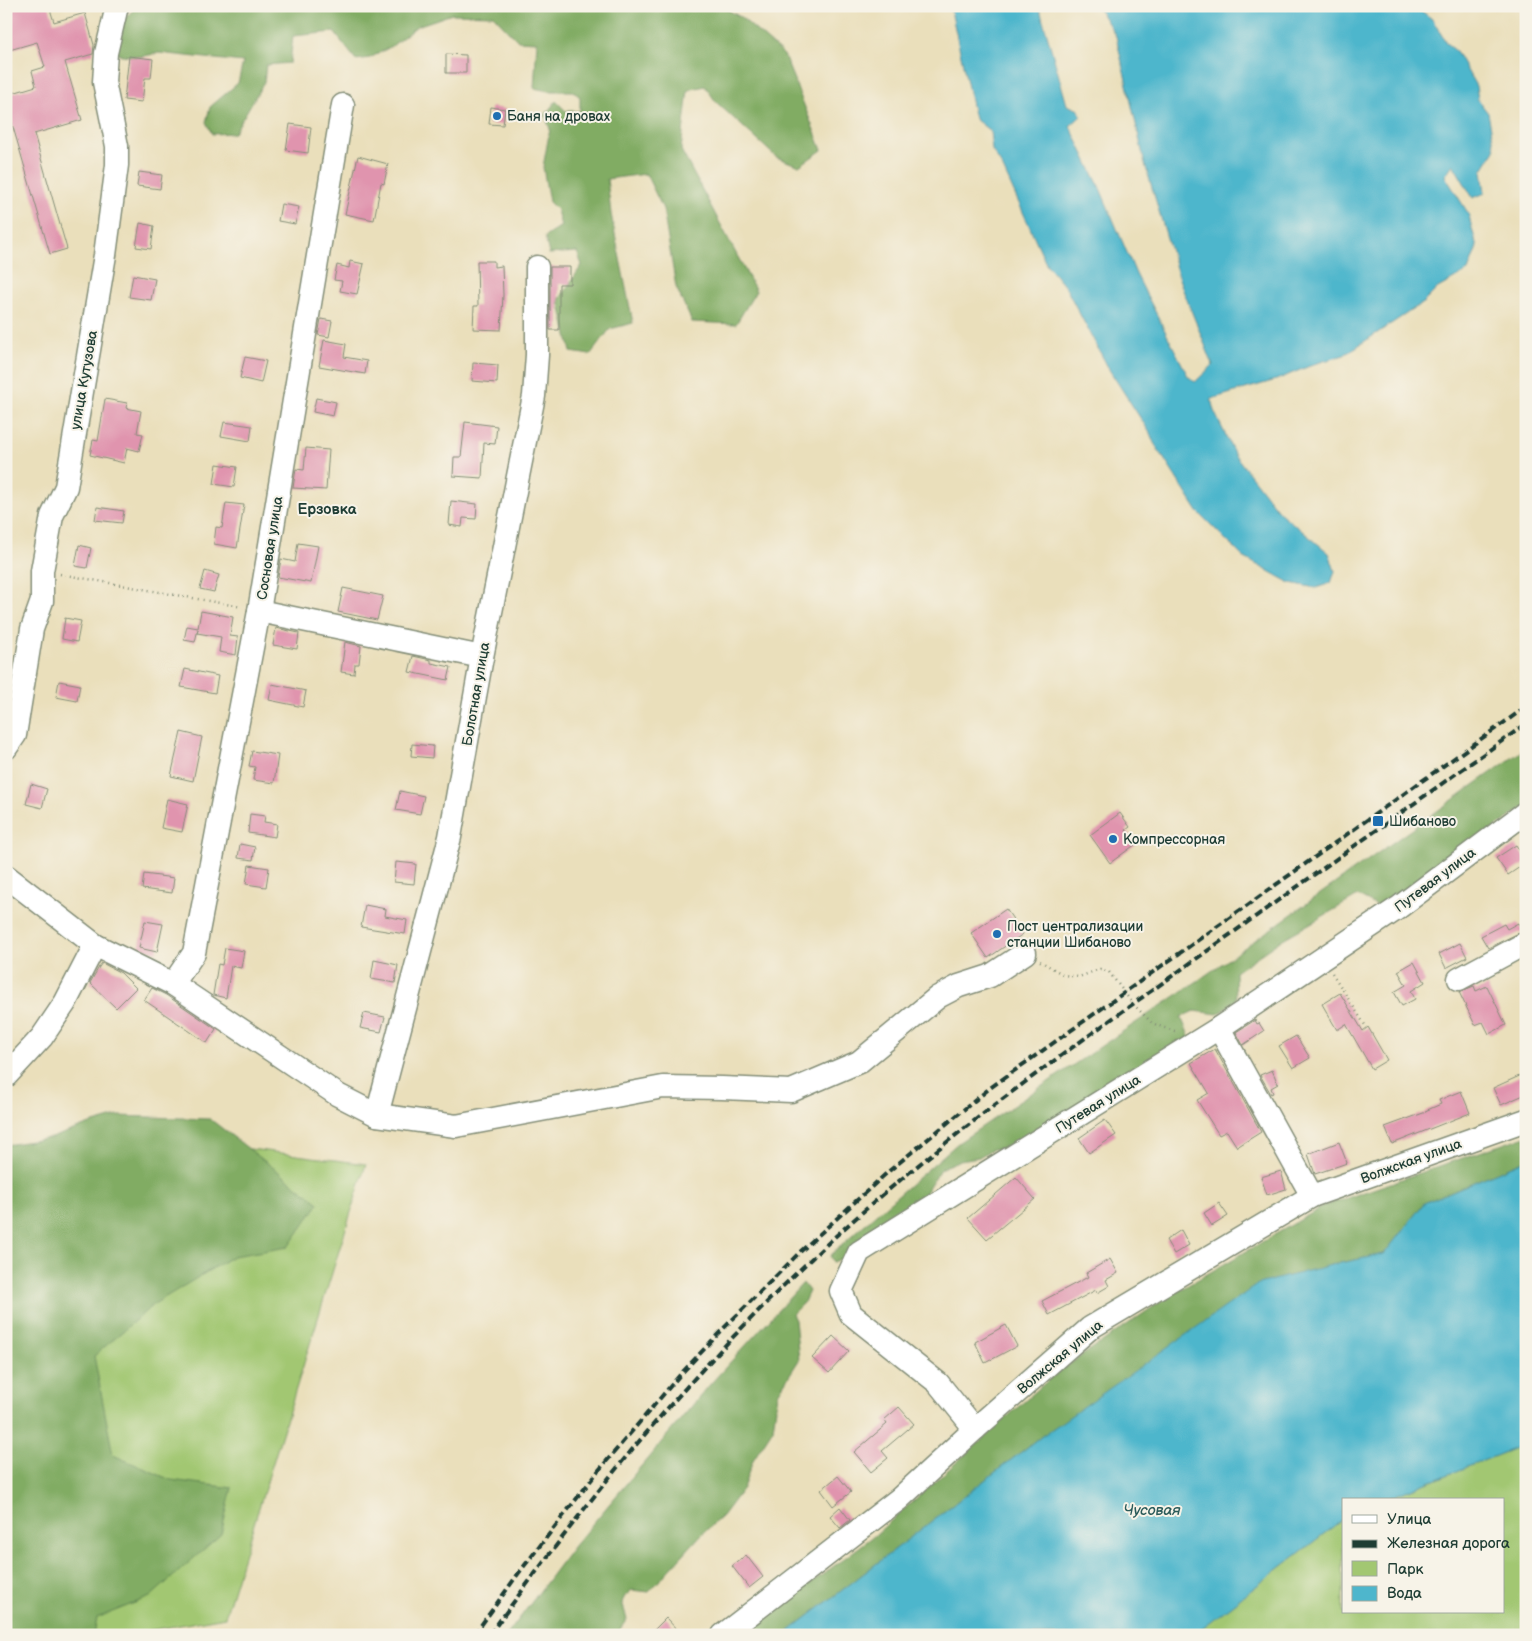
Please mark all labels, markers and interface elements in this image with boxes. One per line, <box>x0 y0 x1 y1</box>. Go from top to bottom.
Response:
place label: Баня на дровах <box>507 108 611 125</box>
marker: Баня на дровах <box>491 110 503 122</box>
street label: улица Кутузова <box>67 328 101 431</box>
street label: Сосновая улица <box>253 494 287 601</box>
district label: Ерзовка <box>298 500 357 519</box>
street label: Болотная улица <box>459 640 494 747</box>
place label: Шибаново <box>1389 813 1456 830</box>
marker: Шибаново <box>1371 814 1385 828</box>
place label: Компрессорная <box>1123 831 1226 848</box>
marker: Компрессорная <box>1107 833 1119 845</box>
street label: Путевая улица <box>1391 844 1479 916</box>
place label: Пост централизации станции Шибаново <box>1007 918 1143 951</box>
marker: Пост централизации станции Шибаново <box>991 928 1003 940</box>
street label: Путевая улица <box>1052 1071 1144 1137</box>
street label: Волжская улица <box>1358 1135 1464 1187</box>
street label: Волжская улица <box>1014 1316 1107 1398</box>
legend <box>1342 1498 1504 1614</box>
water label: Чусовая <box>1123 1501 1181 1520</box>
text: Улица <box>1387 1510 1432 1529</box>
text: Железная дорога <box>1387 1534 1510 1553</box>
text: Парк <box>1387 1560 1424 1579</box>
text: Вода <box>1387 1584 1422 1603</box>

